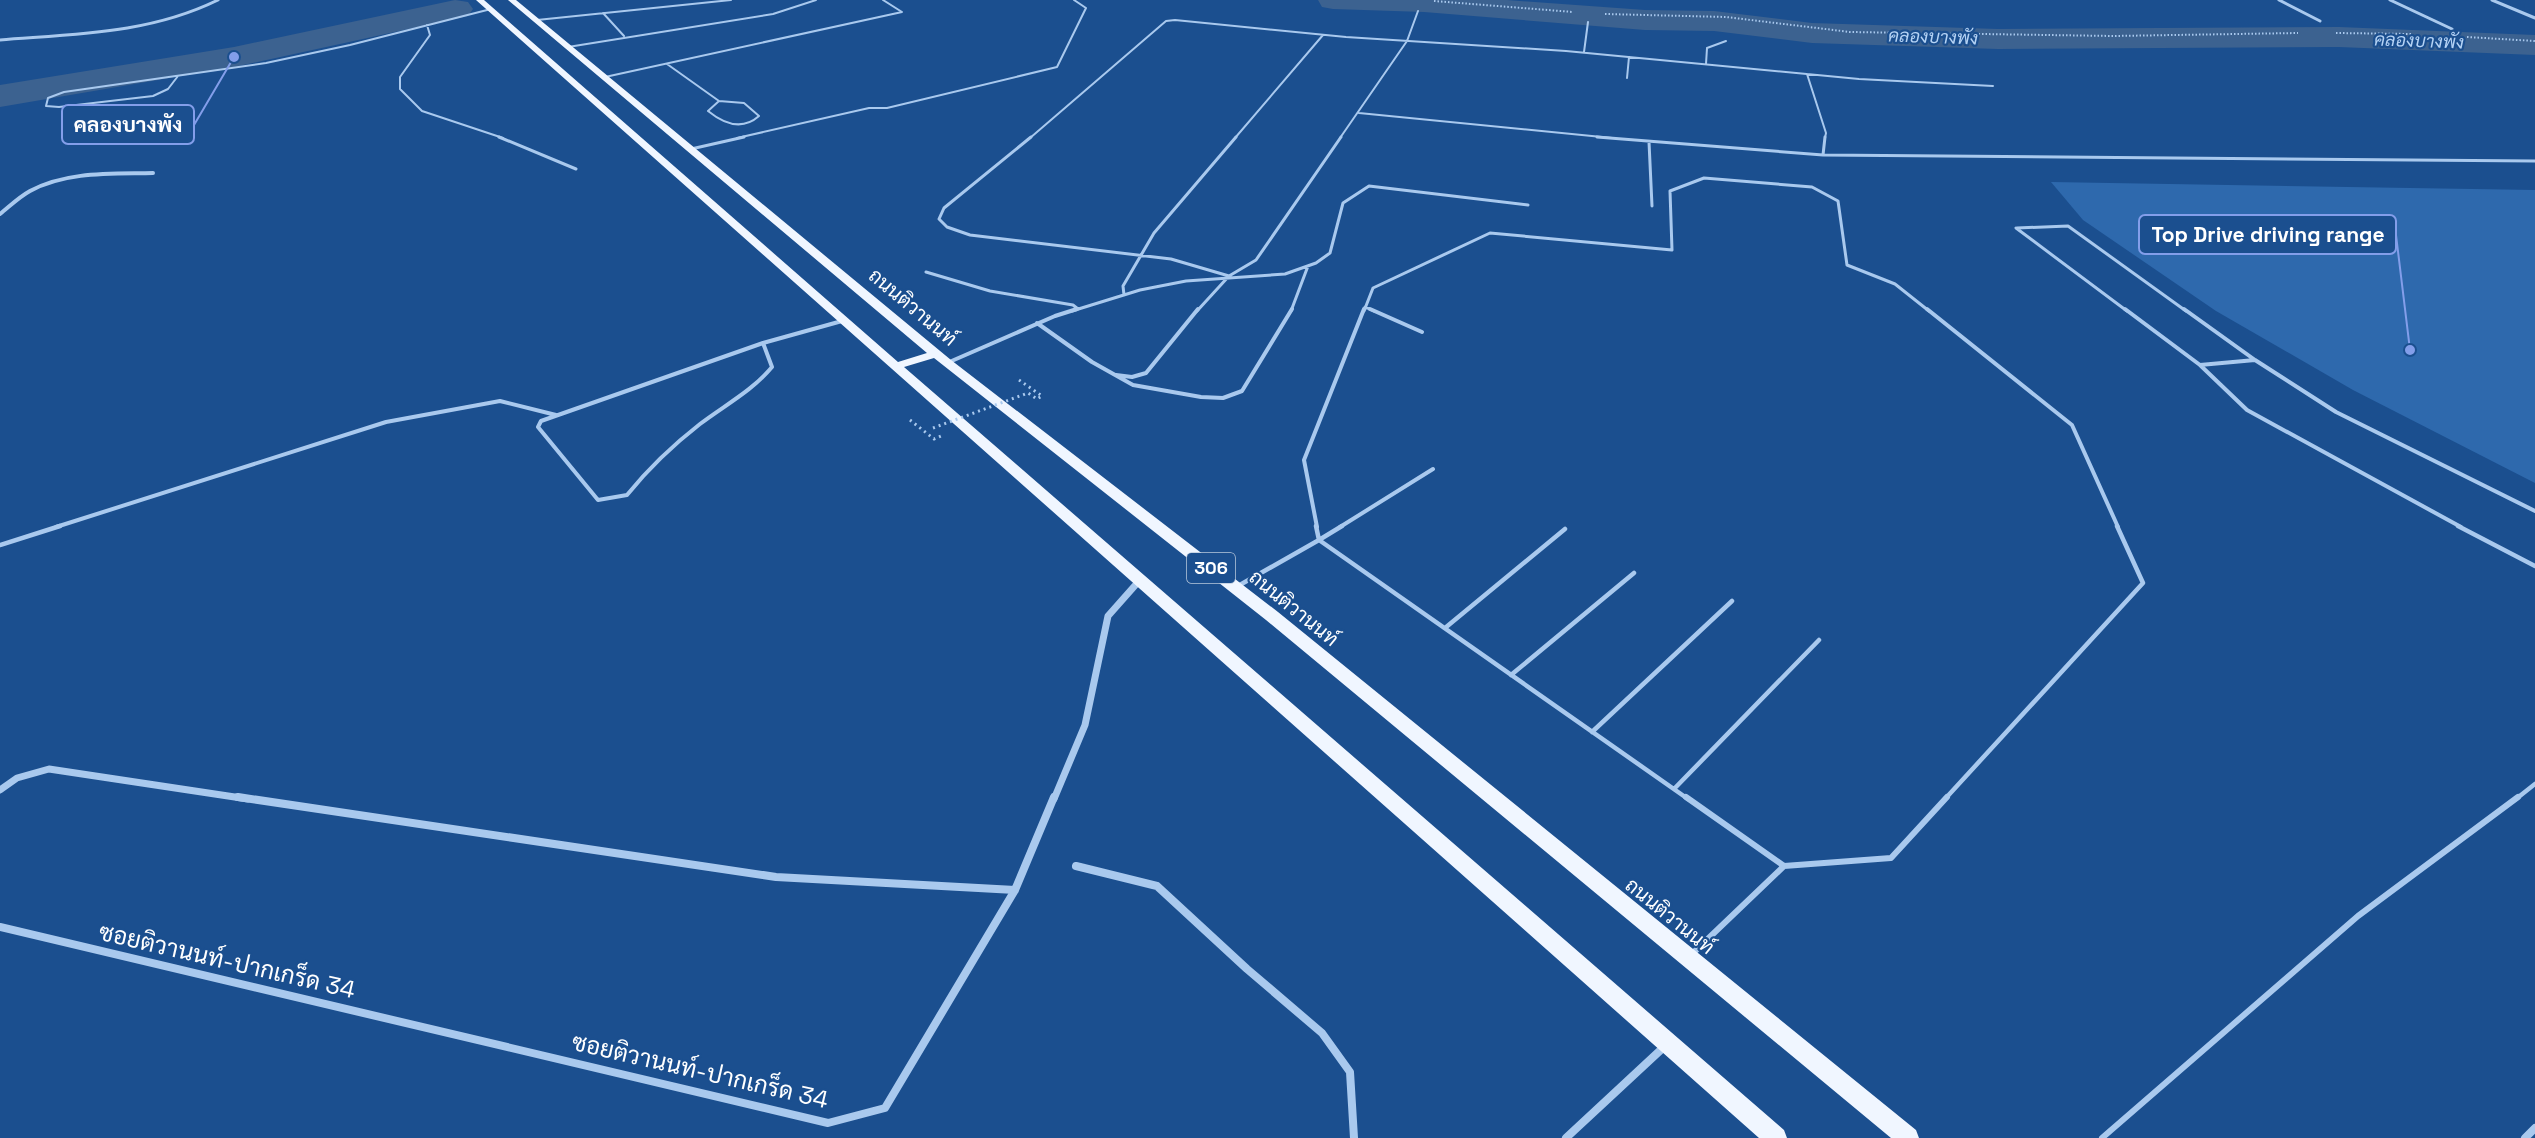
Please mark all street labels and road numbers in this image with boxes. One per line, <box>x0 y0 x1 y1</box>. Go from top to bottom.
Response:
street label: ถนนติวานนท์ <box>863 262 963 352</box>
road number: 306 <box>1187 553 1235 583</box>
street label: ถนนติวานนท์ <box>1244 563 1345 652</box>
street label: ถนนติวานนท์ <box>1620 871 1721 960</box>
street label: ซอยติวานนท์-ปากเกร็ด 34 <box>96 915 359 1005</box>
street label: ซอยติวานนท์-ปากเกร็ด 34 <box>569 1025 832 1115</box>

